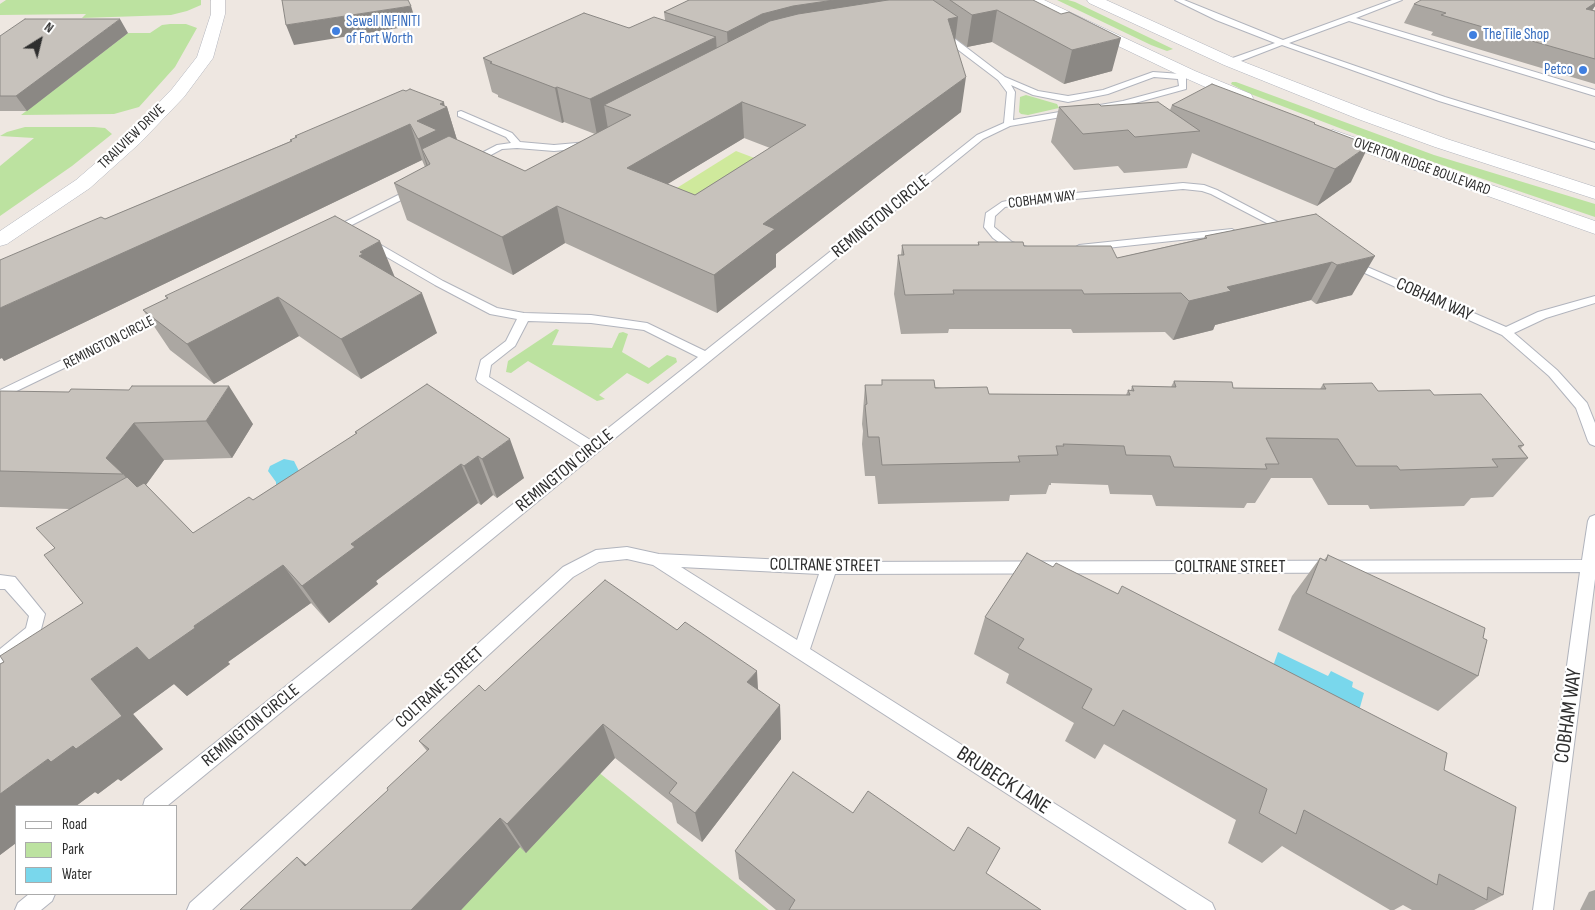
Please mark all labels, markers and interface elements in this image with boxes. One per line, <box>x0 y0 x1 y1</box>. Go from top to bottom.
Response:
place label: Sewell INFINITI of Fort Worth <box>346 13 420 48</box>
north arrow <box>15 15 65 65</box>
text: N <box>41 18 57 37</box>
marker: Sewell INFINITI of Fort Worth <box>330 25 342 37</box>
place label: The Tile Shop <box>1483 26 1549 44</box>
marker: The Tile Shop <box>1467 29 1479 41</box>
place label: Petco <box>1544 61 1573 79</box>
marker: Petco <box>1577 64 1589 76</box>
street label: TRAILVIEW DRIVE <box>95 101 169 173</box>
street label: OVERTON RIDGE BOULEVARD <box>1351 134 1493 200</box>
street label: REMINGTON CIRCLE <box>828 171 934 263</box>
street label: COBHAM WAY <box>1007 187 1077 213</box>
street label: COBHAM WAY <box>1392 274 1476 326</box>
street label: REMINGTON CIRCLE <box>61 312 157 374</box>
street label: REMINGTON CIRCLE <box>512 425 618 517</box>
street label: COLTRANE STREET <box>769 554 881 578</box>
street label: COLTRANE STREET <box>1175 556 1285 578</box>
street label: COLTRANE STREET <box>392 643 488 733</box>
street label: COBHAM WAY <box>1550 667 1588 765</box>
street label: REMINGTON CIRCLE <box>198 680 304 772</box>
street label: BRUBECK LANE <box>951 741 1055 821</box>
legend <box>15 805 178 895</box>
text: Road <box>62 815 87 834</box>
text: Park <box>62 840 84 859</box>
text: Water <box>62 865 92 884</box>

